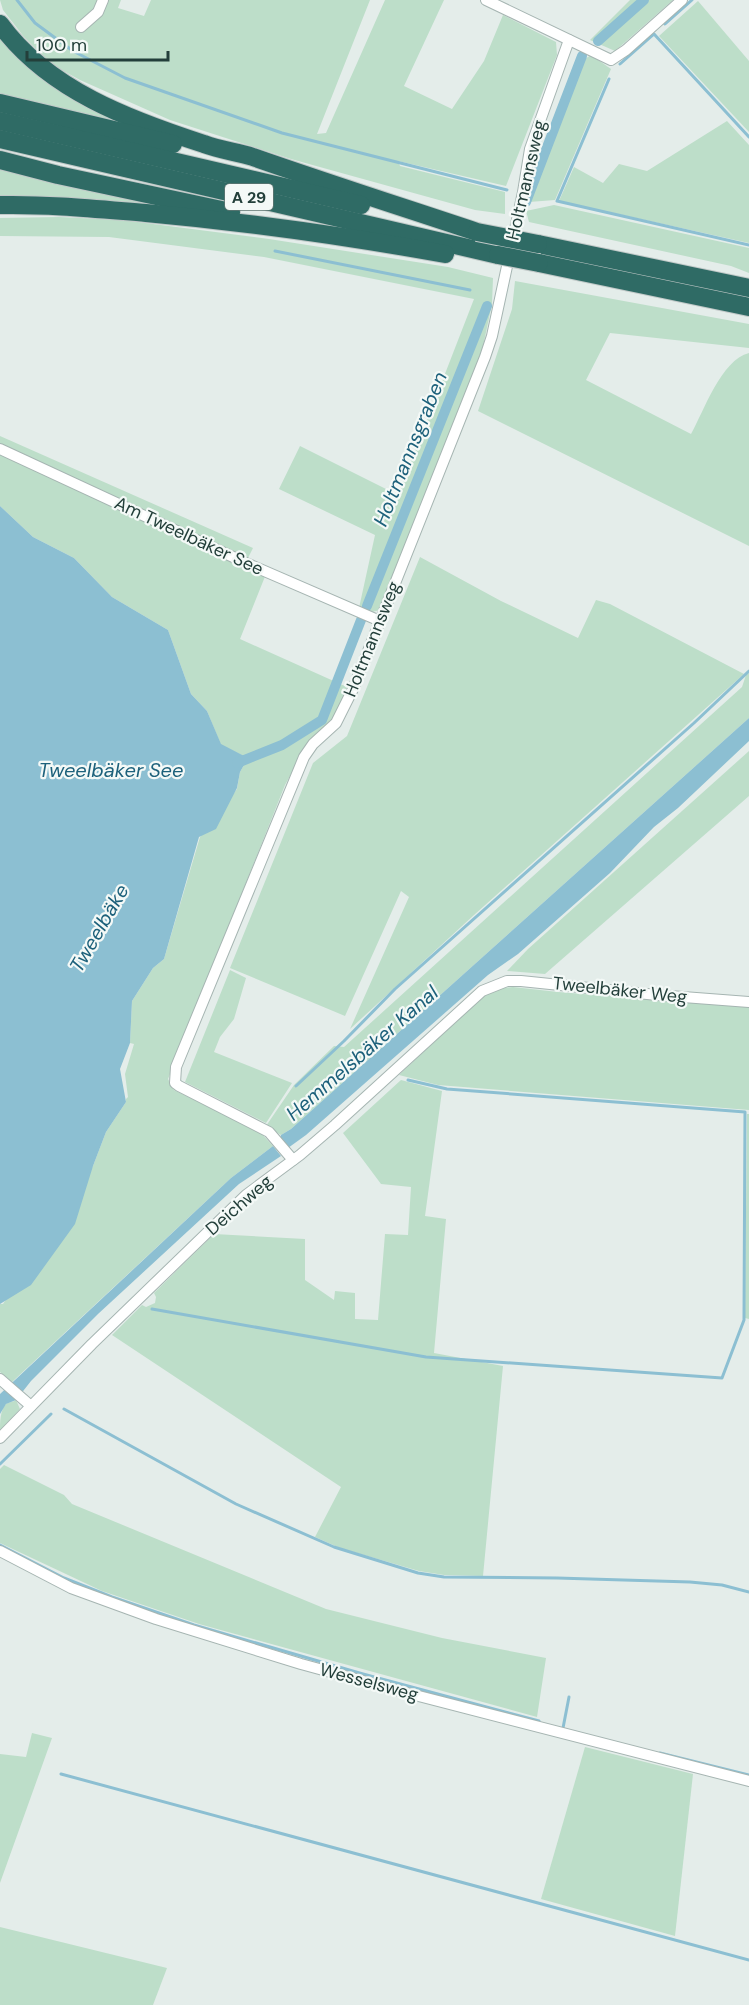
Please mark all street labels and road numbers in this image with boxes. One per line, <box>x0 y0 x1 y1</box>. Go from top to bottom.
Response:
street label: Holtmannsweg <box>500 117 552 243</box>
road number: A 29 <box>225 184 273 210</box>
street label: Am Tweelbäker See <box>111 491 267 581</box>
street label: Holtmannsweg <box>338 578 406 700</box>
street label: Tweelbäker Weg <box>552 971 688 1009</box>
street label: Deichweg <box>200 1169 278 1241</box>
street label: Wesselsweg <box>317 1657 421 1707</box>

